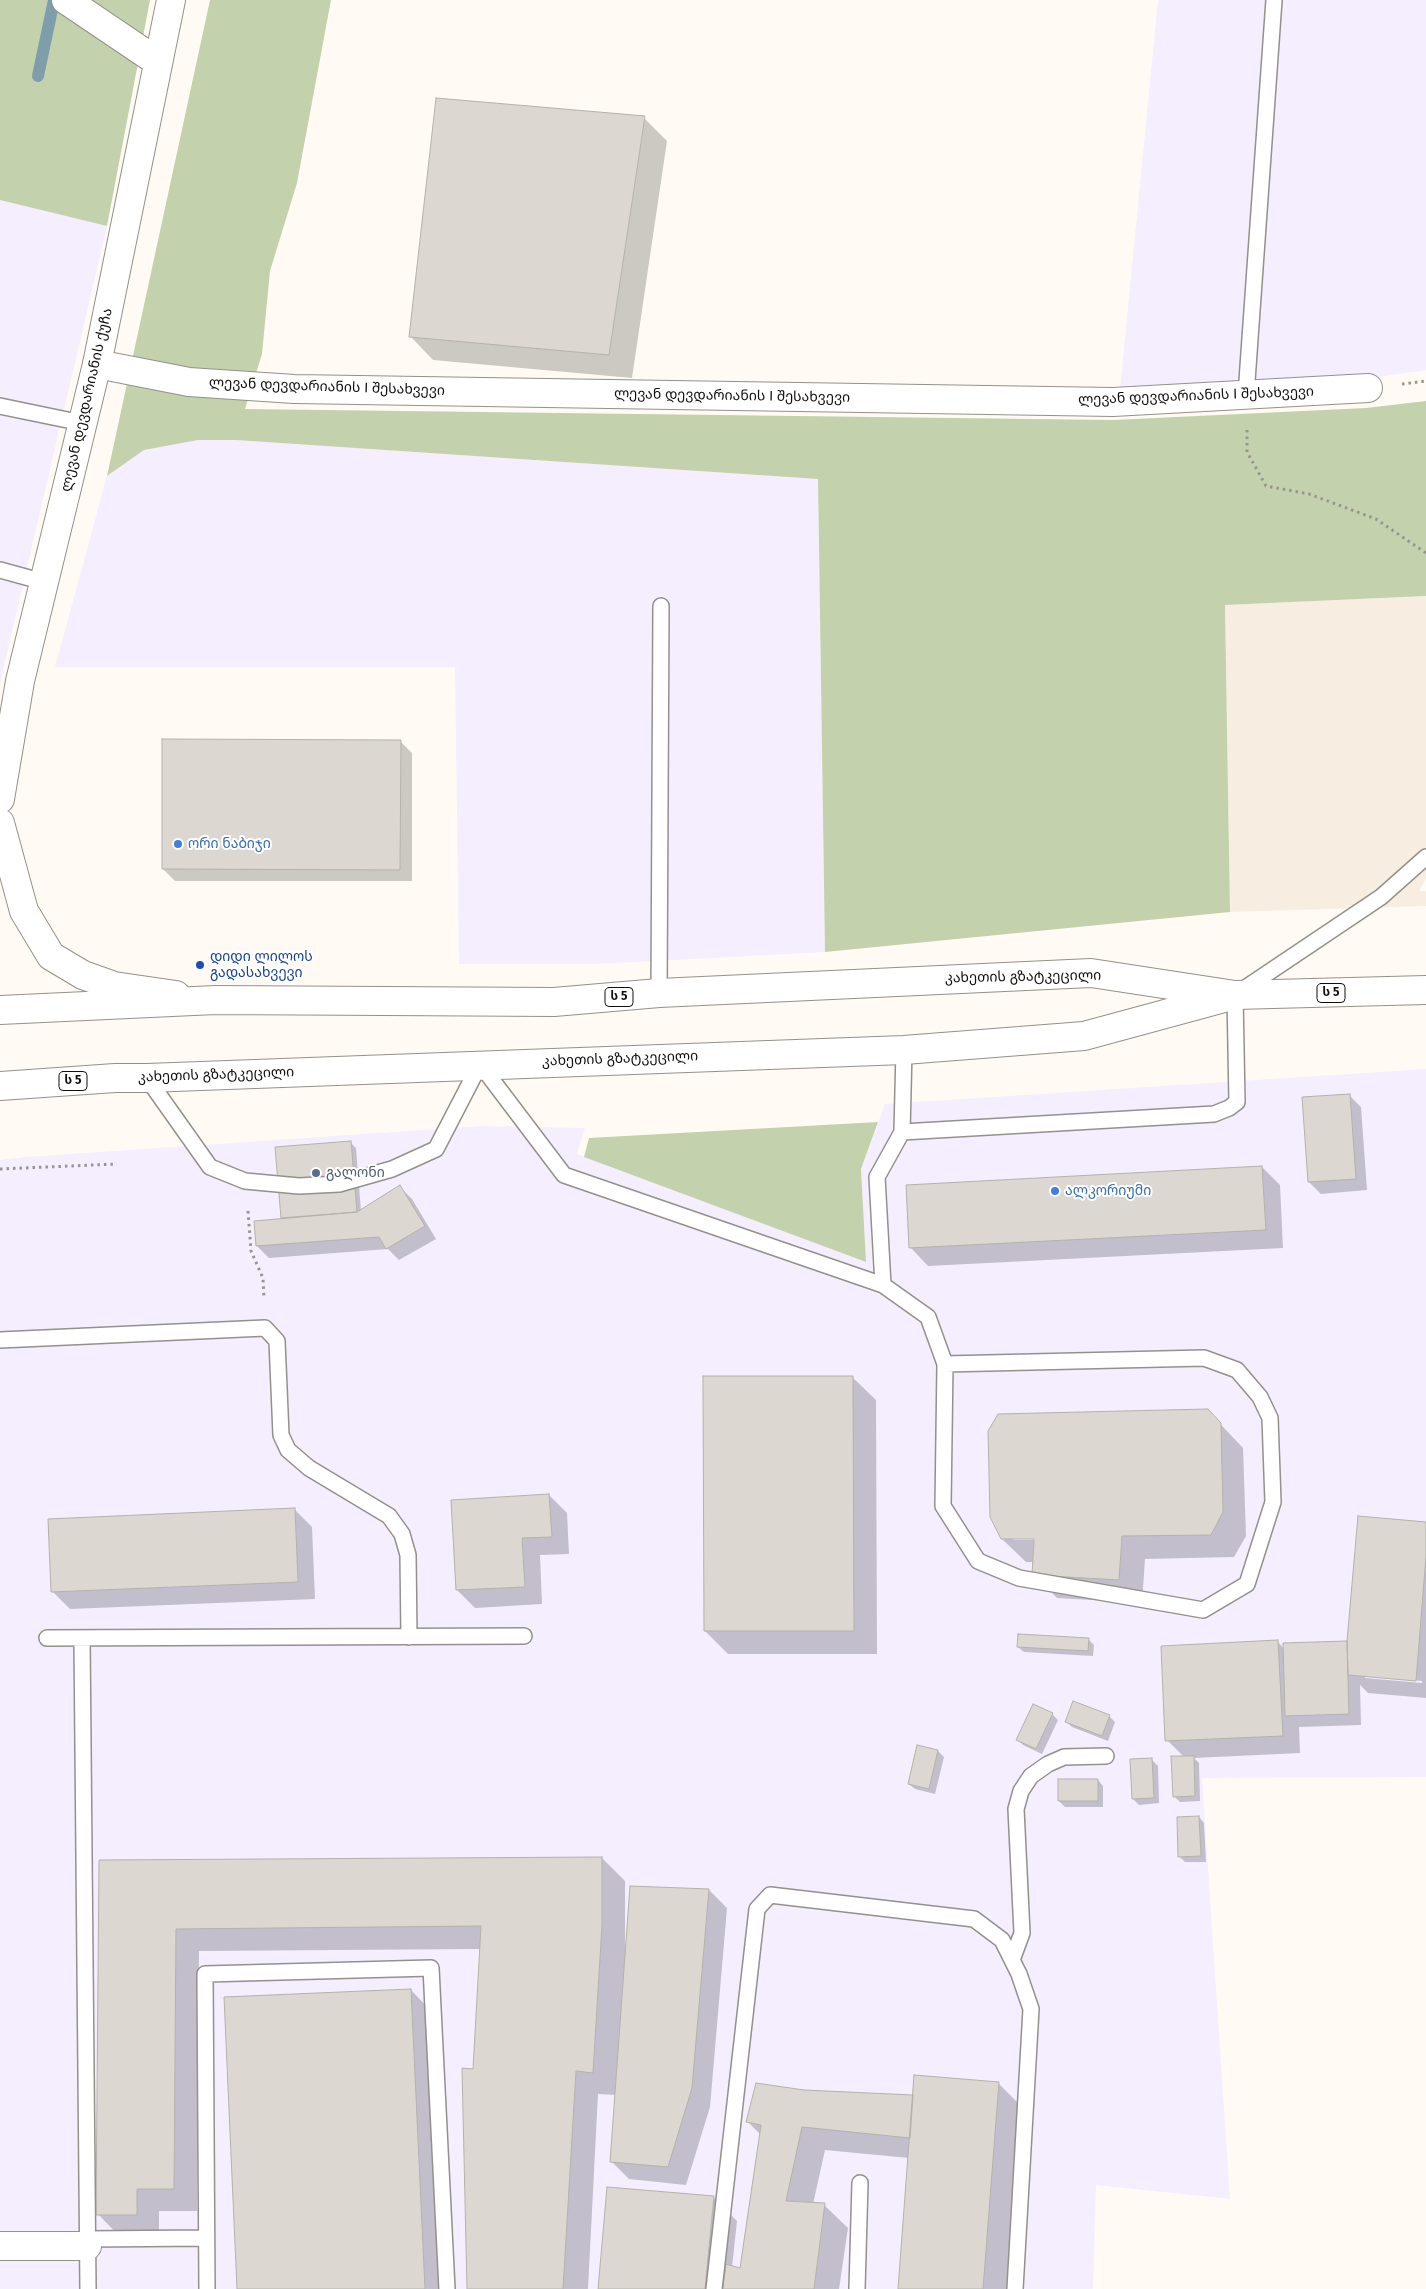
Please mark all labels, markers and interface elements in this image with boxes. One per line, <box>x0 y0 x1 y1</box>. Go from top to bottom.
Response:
street label: ლევან დევდარიანის ქუჩა <box>58 307 116 493</box>
street label: ლევან დევდარიანის I შესახვევი <box>209 374 445 400</box>
street label: ლევან დევდარიანის I შესახვევი <box>1078 383 1314 409</box>
street label: ლევან დევდარიანის I შესახვევი <box>614 386 850 406</box>
place label: ორი ნაბიჯი <box>188 836 271 852</box>
marker: ორი ნაბიჯი <box>172 838 184 850</box>
place label: დიდი ლილოს გადასახვევი <box>210 949 313 982</box>
marker: დიდი ლილოს გადასახვევი <box>194 959 206 971</box>
street label: კახეთის გზატკეცილი <box>945 967 1101 987</box>
road number: ს 5 <box>1317 984 1345 1002</box>
road number: ს 5 <box>605 988 633 1006</box>
street label: კახეთის გზატკეცილი <box>542 1048 698 1070</box>
street label: კახეთის გზატკეცილი <box>138 1064 294 1086</box>
road number: ს 5 <box>59 1072 87 1090</box>
place label: გალონი <box>326 1165 385 1181</box>
marker: გალონი <box>310 1167 322 1179</box>
place label: ალკორიუმი <box>1065 1183 1151 1199</box>
marker: ალკორიუმი <box>1049 1185 1061 1197</box>

